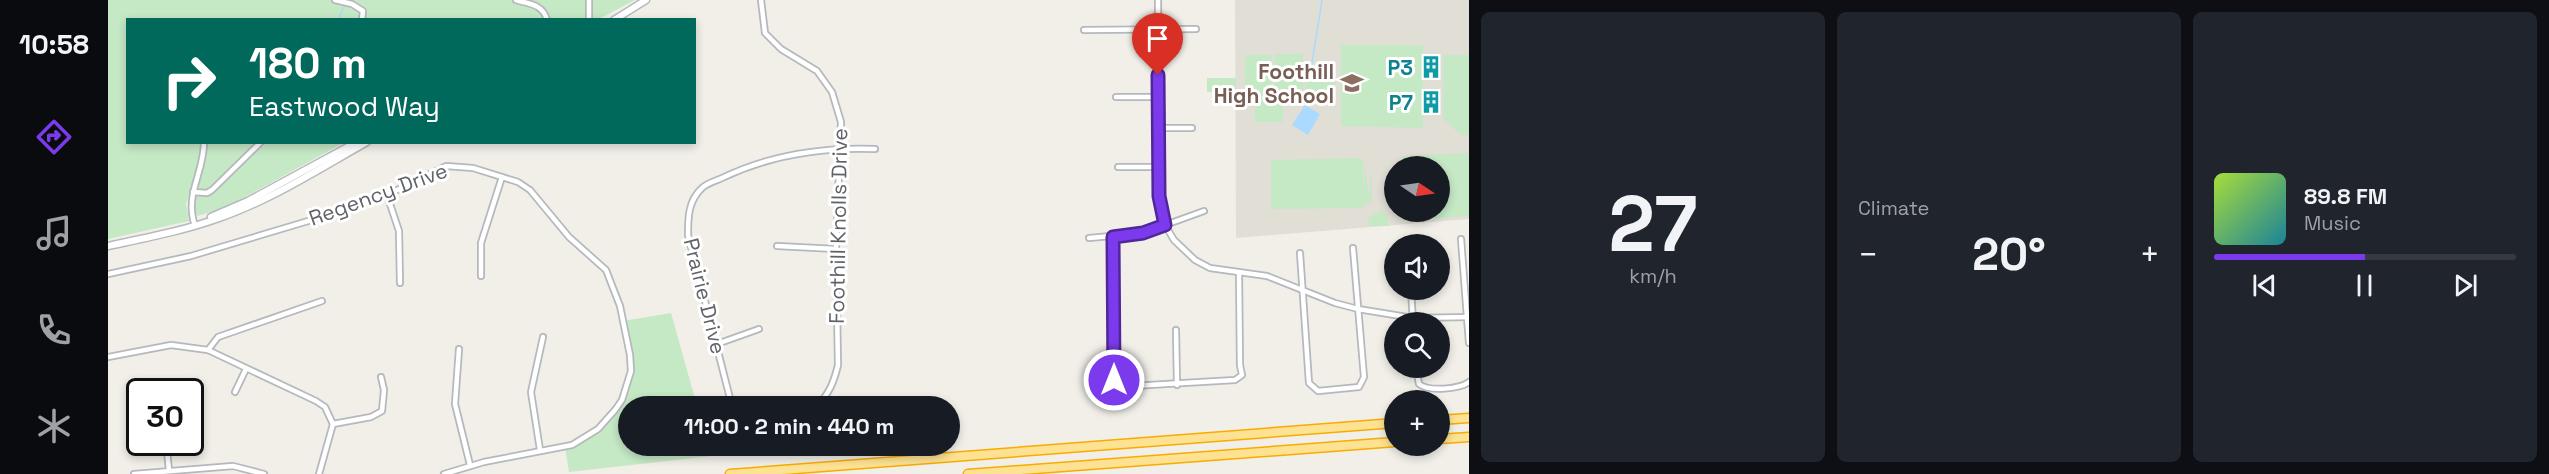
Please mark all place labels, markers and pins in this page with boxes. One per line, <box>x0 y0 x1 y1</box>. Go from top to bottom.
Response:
pin <box>1132 13 1183 75</box>
place label: P3 <box>1388 54 1413 81</box>
building icon: P3 <box>1418 54 1444 80</box>
place label: Foothill High School <box>1214 58 1334 109</box>
school or university icon: Foothill High School <box>1339 70 1365 96</box>
place label: P7 <box>1389 89 1413 116</box>
building icon: P7 <box>1418 89 1444 115</box>

